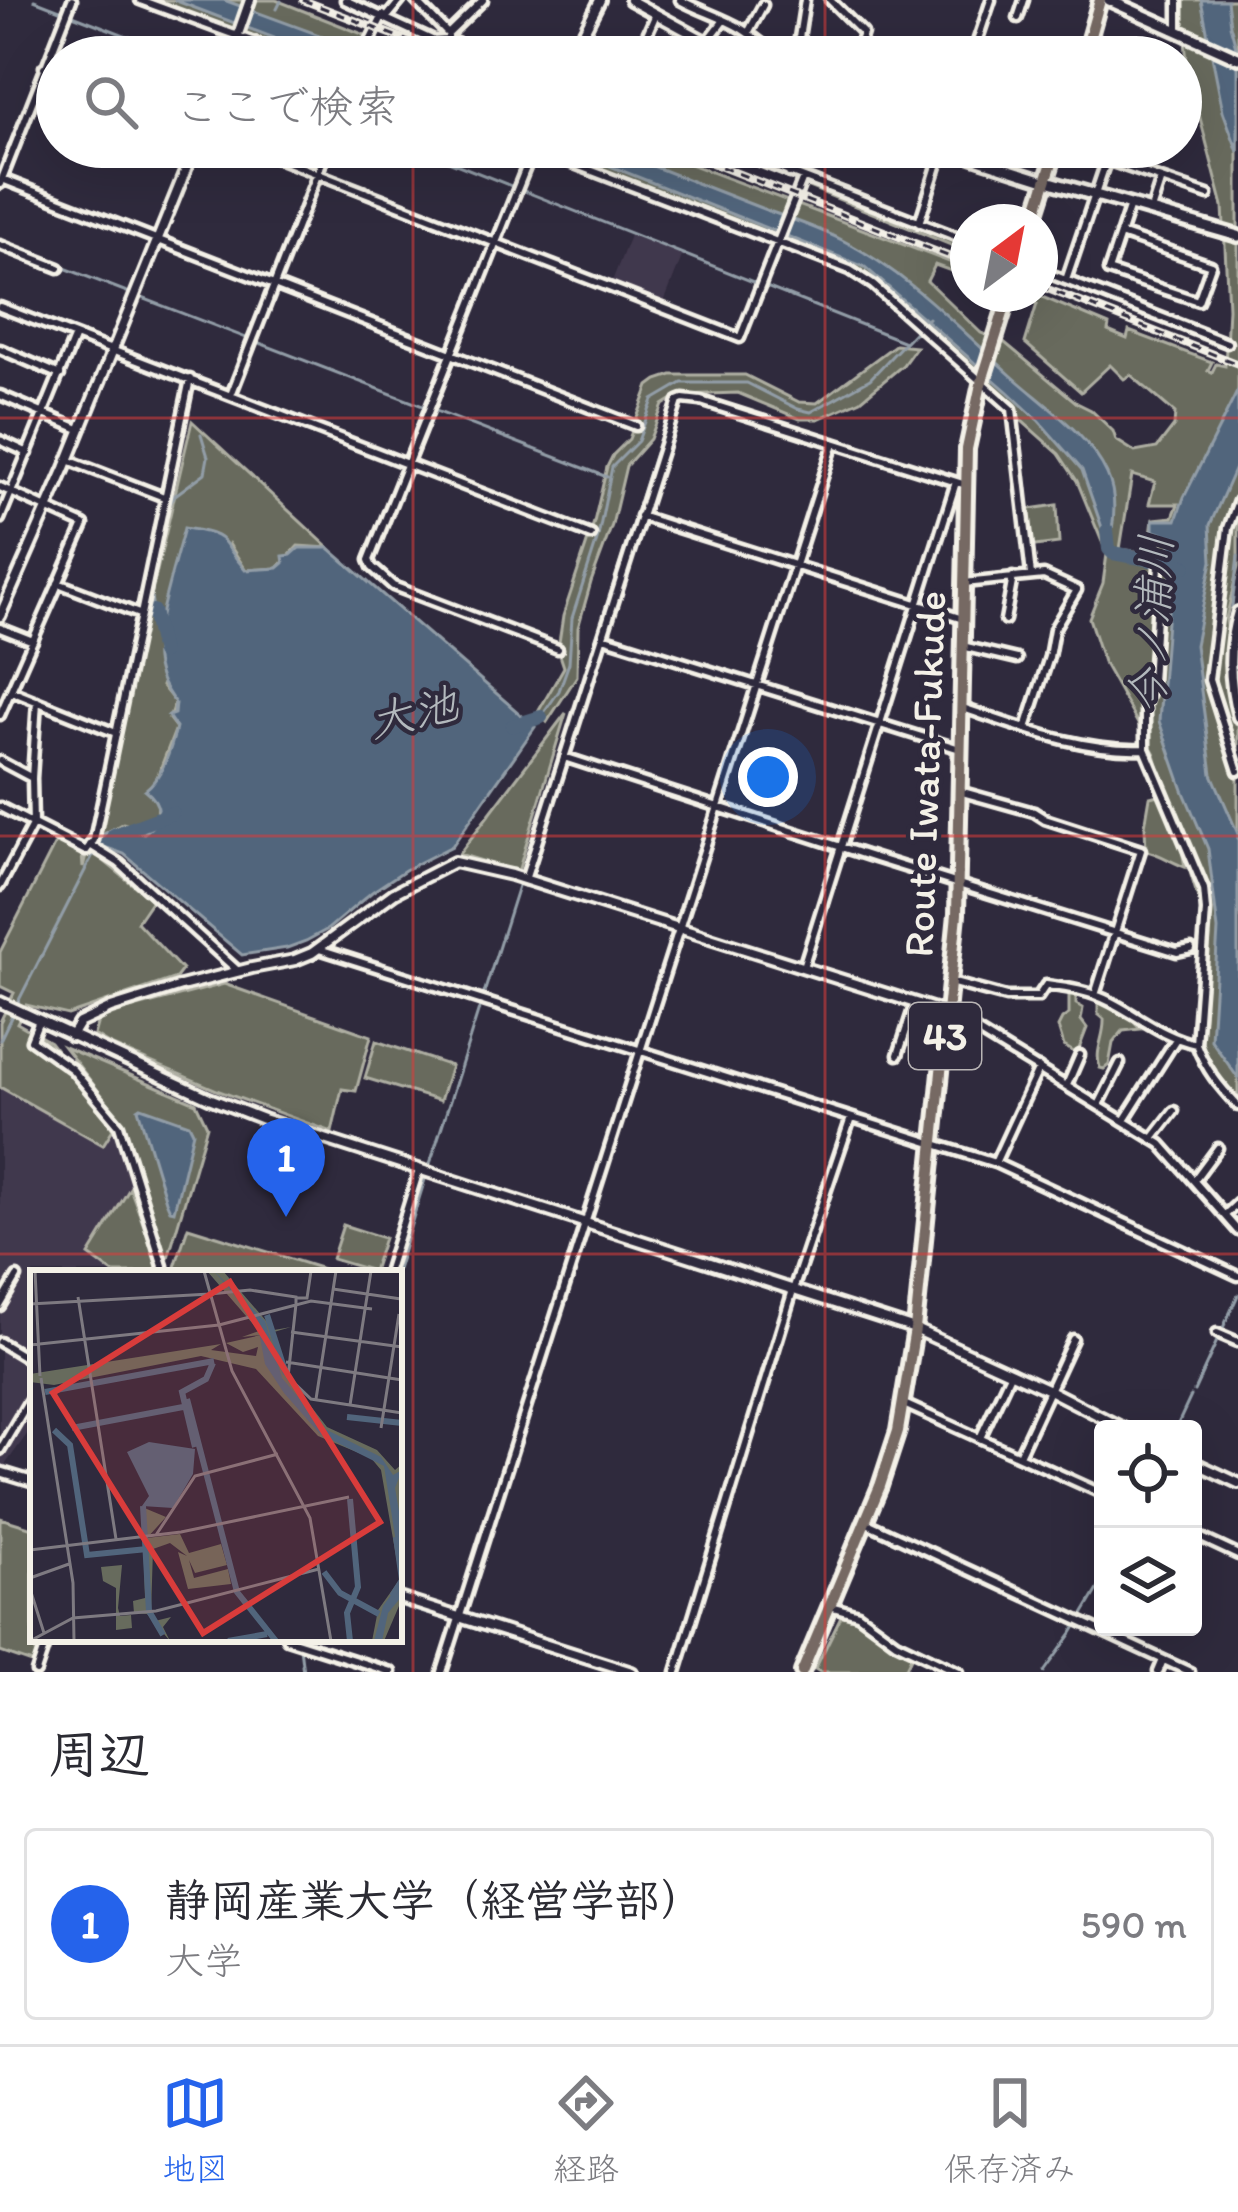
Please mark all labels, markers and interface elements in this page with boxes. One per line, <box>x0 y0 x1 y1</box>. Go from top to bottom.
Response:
search box <box>36 36 1202 168</box>
icon: search <box>78 69 144 135</box>
text: ここで検索 <box>174 79 399 133</box>
north arrow <box>950 204 1058 312</box>
water label: 今ノ浦川 <box>1119 533 1183 715</box>
street label: Route Iwata-Fukude <box>893 590 956 958</box>
water label: 大池 <box>363 675 464 748</box>
your location <box>738 747 798 807</box>
road number: 43 <box>909 1003 981 1069</box>
pin: 1 <box>247 1118 325 1217</box>
inset map <box>30 1270 402 1642</box>
map controls <box>1094 1420 1202 1636</box>
button: locate <box>1094 1420 1202 1528</box>
button: layers <box>1094 1528 1202 1636</box>
text: 周辺 <box>48 1724 150 1785</box>
text: 静岡産業大学（経営学部） <box>165 1873 705 1927</box>
text: 1 <box>81 1901 99 1948</box>
text: 590 m <box>1081 1901 1187 1948</box>
text: 大学 <box>165 1937 243 1984</box>
tab: 地図 <box>162 2070 228 2190</box>
tab: 経路 <box>553 2070 619 2190</box>
tab: 保存済み <box>944 2070 1076 2190</box>

